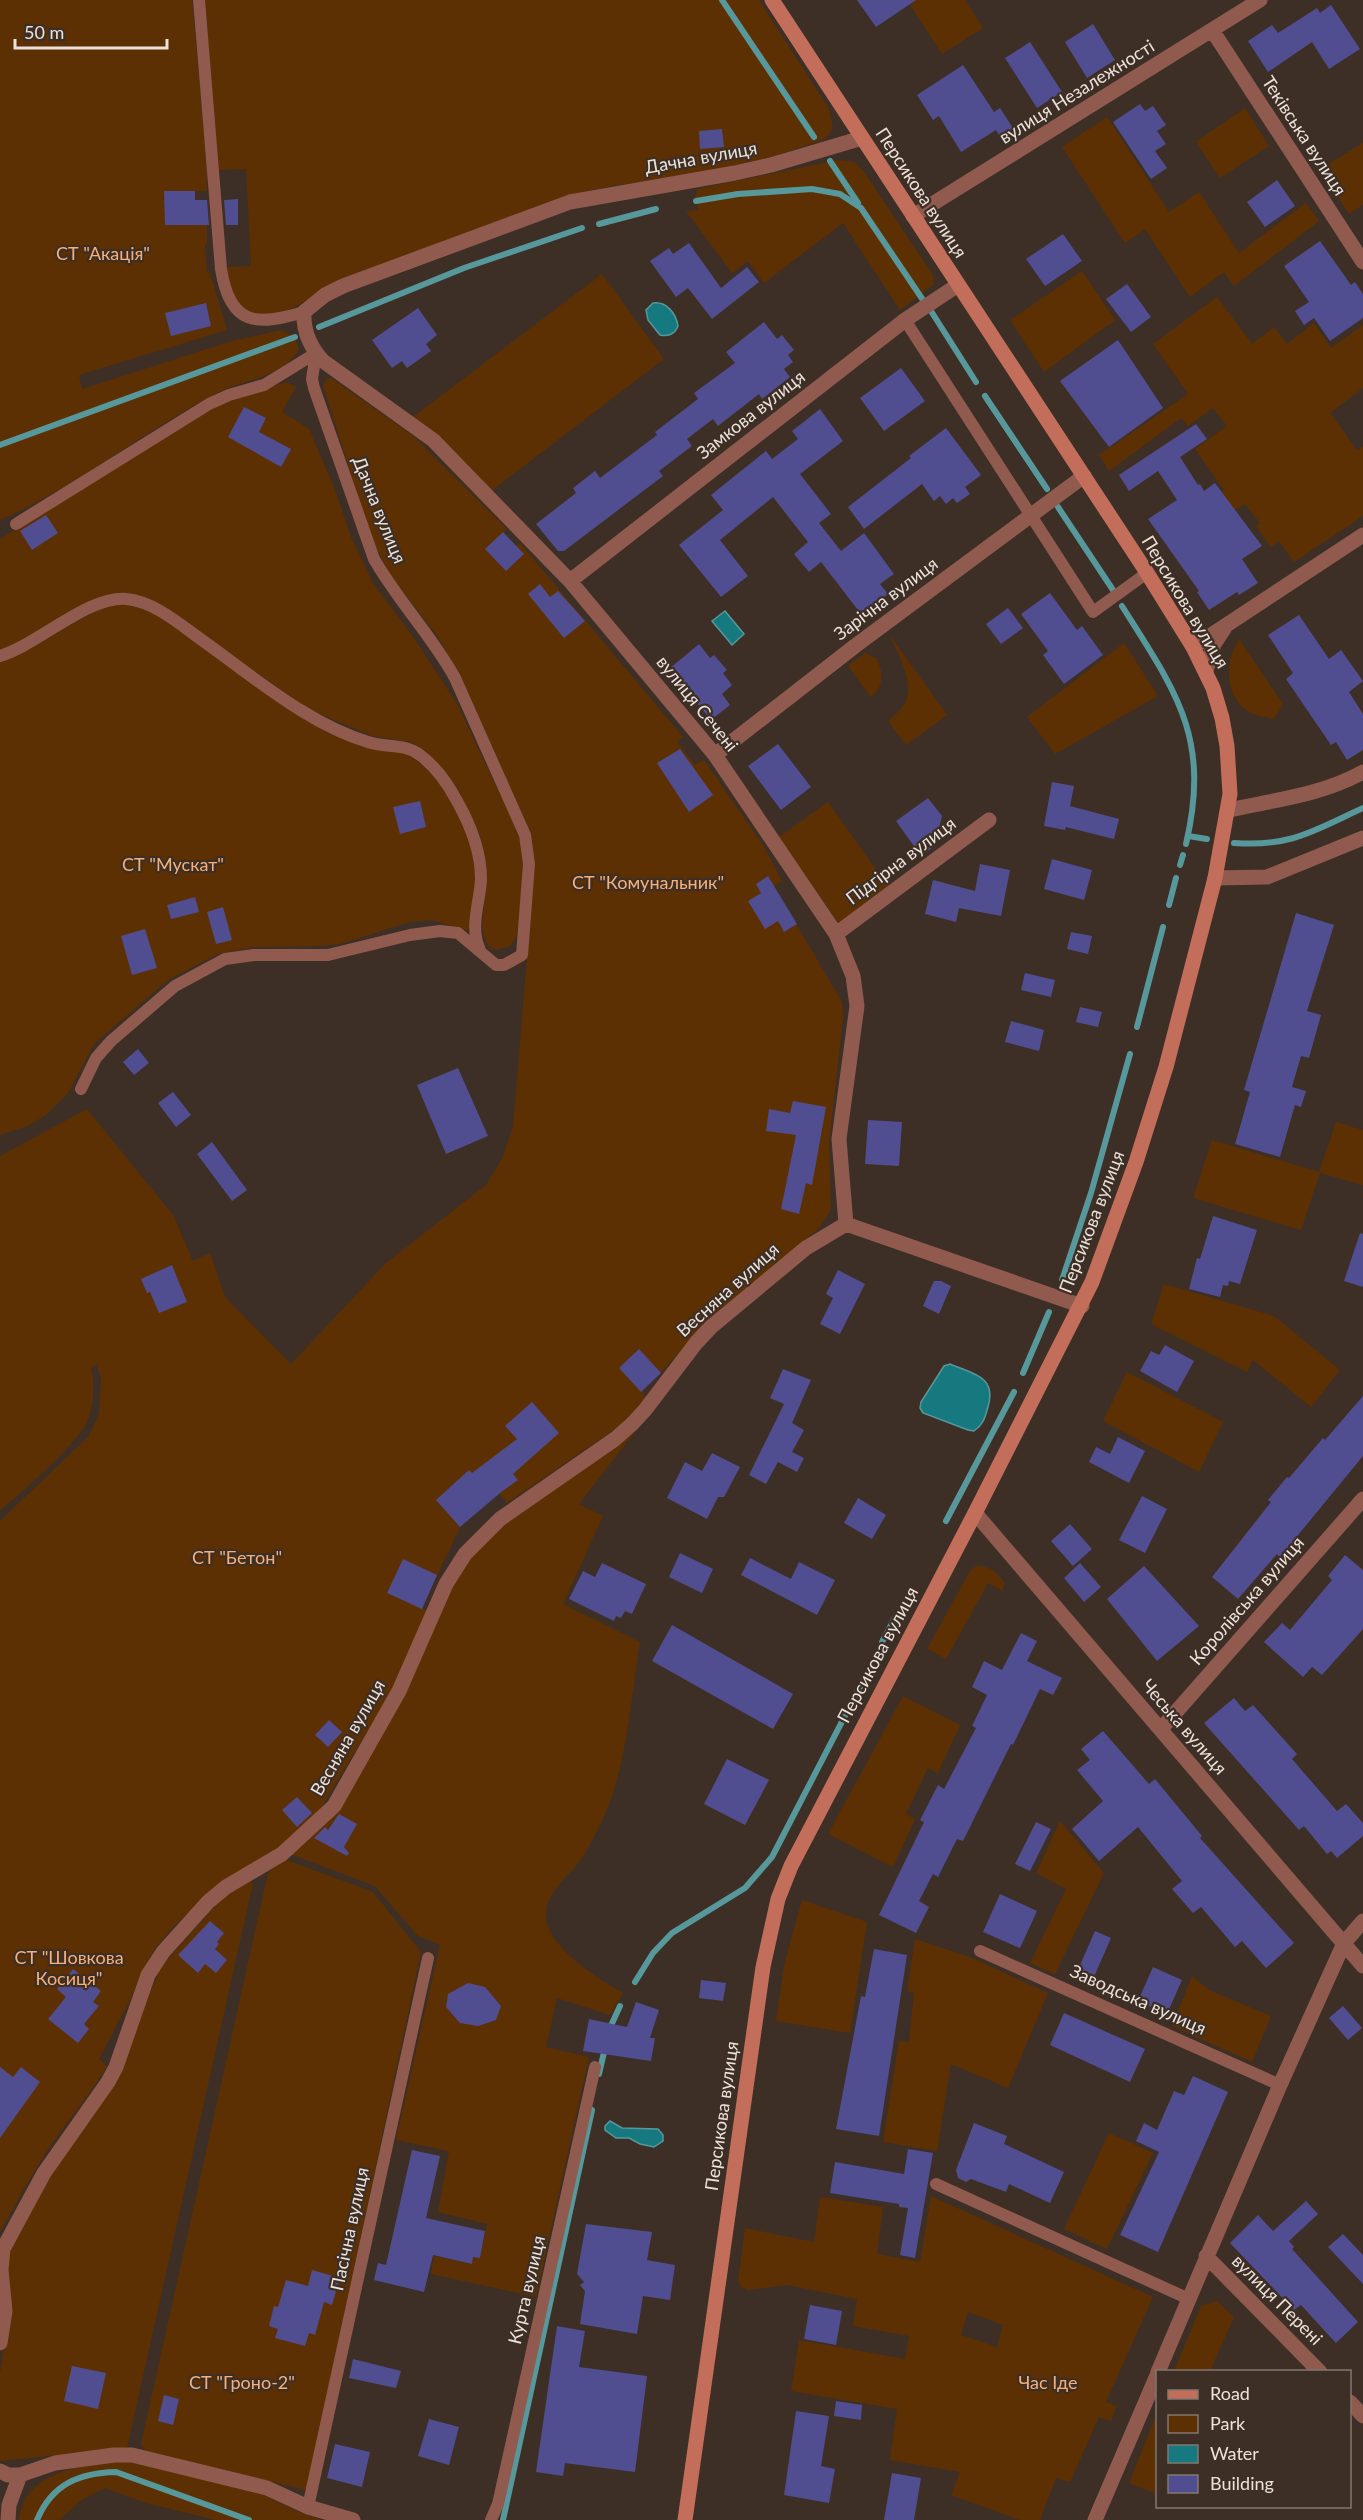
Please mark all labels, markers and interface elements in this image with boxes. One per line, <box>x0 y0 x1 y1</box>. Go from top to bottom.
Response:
scale bar <box>15 12 166 50</box>
text: 50 m <box>24 21 64 43</box>
street label: вулиця Незалежності <box>995 34 1158 148</box>
street label: Теківська вулиця <box>1258 71 1352 199</box>
street label: Персикова вулиця <box>872 123 972 262</box>
street label: Дачна вулиця <box>643 136 759 178</box>
park label: СТ "Акація" <box>56 242 150 264</box>
street label: Замкова вулиця <box>692 365 809 463</box>
street label: Дачна вулиця <box>348 453 411 566</box>
street label: Персикова вулиця <box>1138 531 1234 672</box>
street label: Зарічна вулиця <box>829 552 942 644</box>
street label: вулиця Сечені <box>652 651 743 756</box>
street label: Підгірна вулиця <box>841 812 960 909</box>
park label: СТ "Мускат" <box>122 853 224 875</box>
park label: СТ "Комунальник" <box>572 871 724 893</box>
street label: Персикова вулиця <box>1054 1147 1128 1296</box>
street label: Весняна вулиця <box>672 1238 783 1341</box>
street label: Королівська вулиця <box>1184 1532 1308 1669</box>
park label: СТ "Бетон" <box>192 1546 282 1568</box>
street label: Персикова вулиця <box>832 1583 922 1726</box>
street label: Чеська вулиця <box>1137 1674 1232 1778</box>
street label: Весняна вулиця <box>305 1676 389 1799</box>
park label: СТ "Шовкова Косиця" <box>14 1946 124 1989</box>
street label: Заводська вулиця <box>1067 1959 1210 2039</box>
street label: Персикова вулиця <box>700 2040 742 2192</box>
street label: Пасічна вулиця <box>325 2165 373 2293</box>
street label: Курта вулиця <box>503 2233 549 2346</box>
street label: вулиця Перені <box>1228 2249 1328 2349</box>
legend <box>1156 2370 1351 2508</box>
park label: СТ "Гроно-2" <box>189 2371 295 2393</box>
park label: Час Іде <box>1018 2371 1078 2393</box>
text: Road <box>1210 2382 1250 2404</box>
text: Park <box>1210 2412 1246 2434</box>
text: Water <box>1210 2442 1259 2464</box>
text: Building <box>1210 2472 1274 2494</box>

